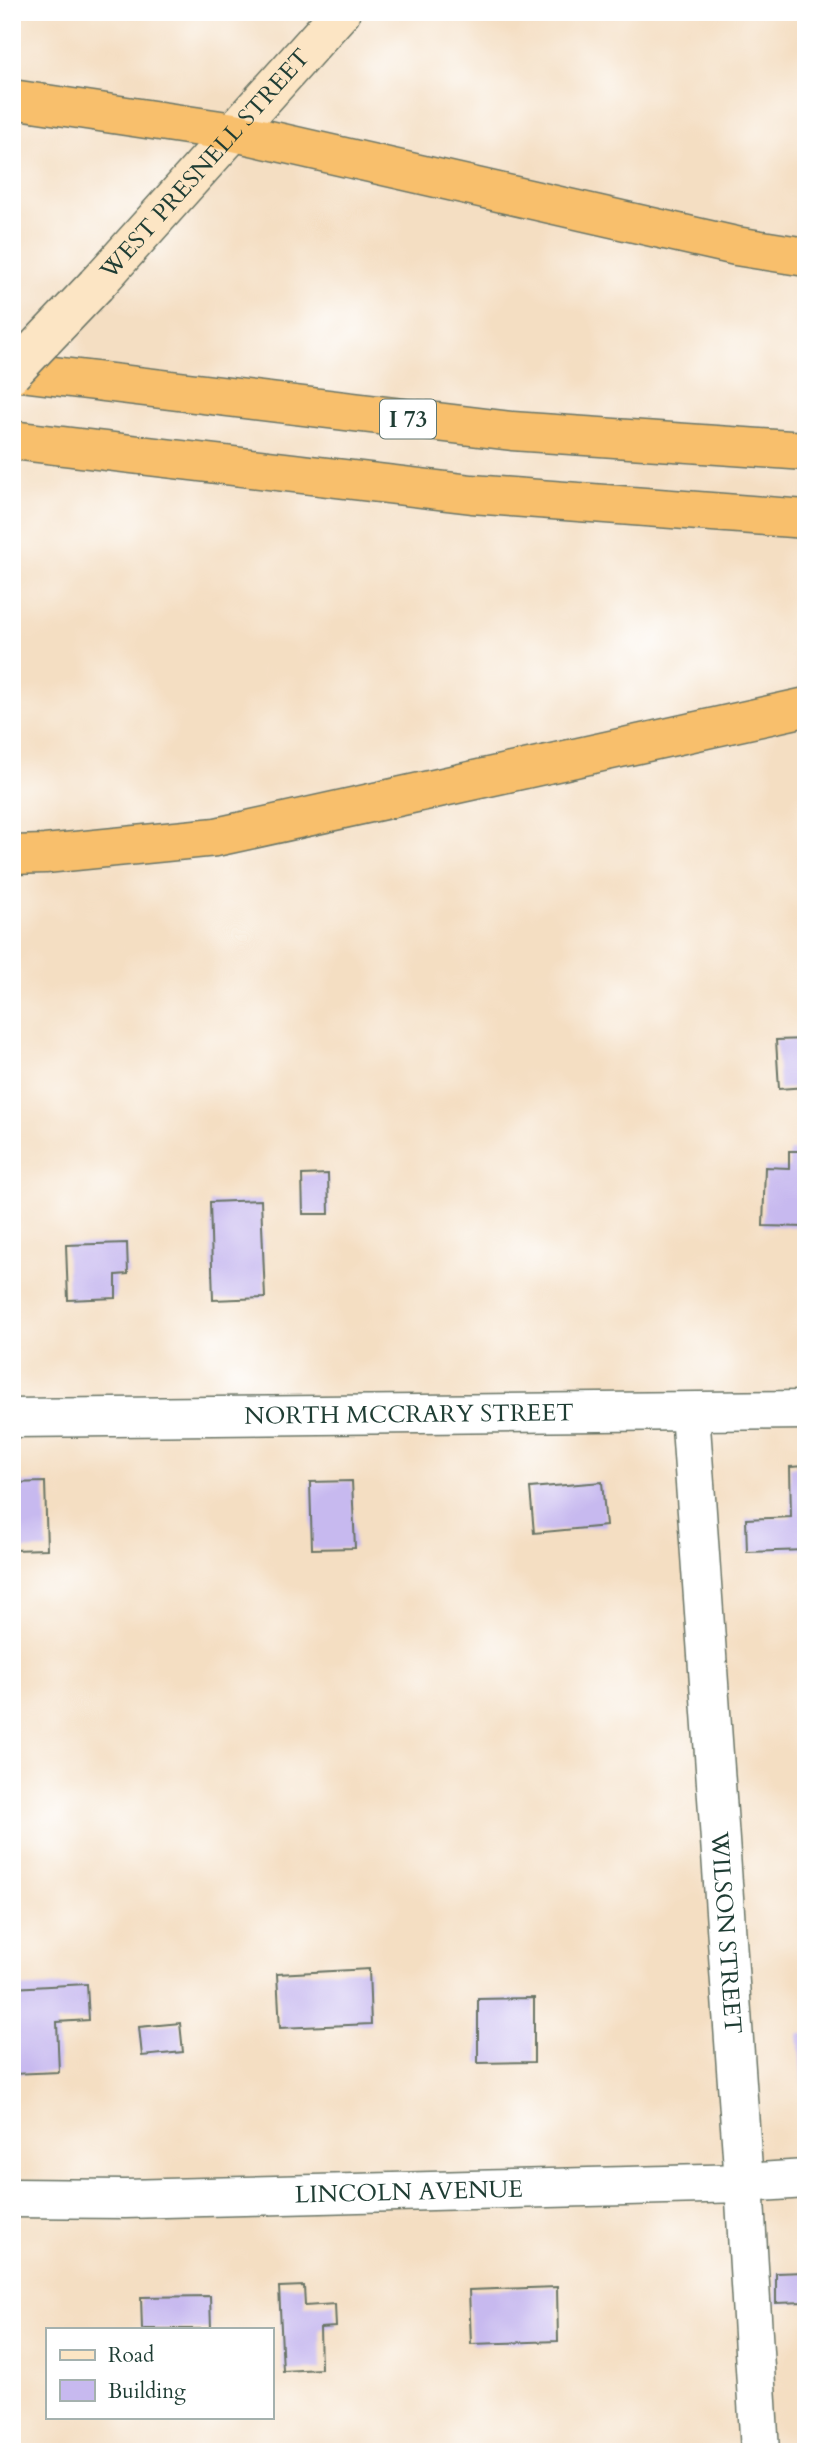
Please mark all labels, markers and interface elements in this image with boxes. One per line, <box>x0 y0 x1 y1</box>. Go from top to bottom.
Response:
street label: WEST PRESNELL STREET <box>92 41 317 287</box>
road number: I 73 <box>380 400 436 438</box>
street label: NORTH MCCRARY STREET <box>244 1396 574 1432</box>
street label: WILSON STREET <box>703 1830 750 2035</box>
street label: LINCOLN AVENUE <box>294 2172 523 2211</box>
legend <box>46 2328 273 2418</box>
text: Road <box>108 2341 154 2370</box>
text: Building <box>108 2377 186 2406</box>

